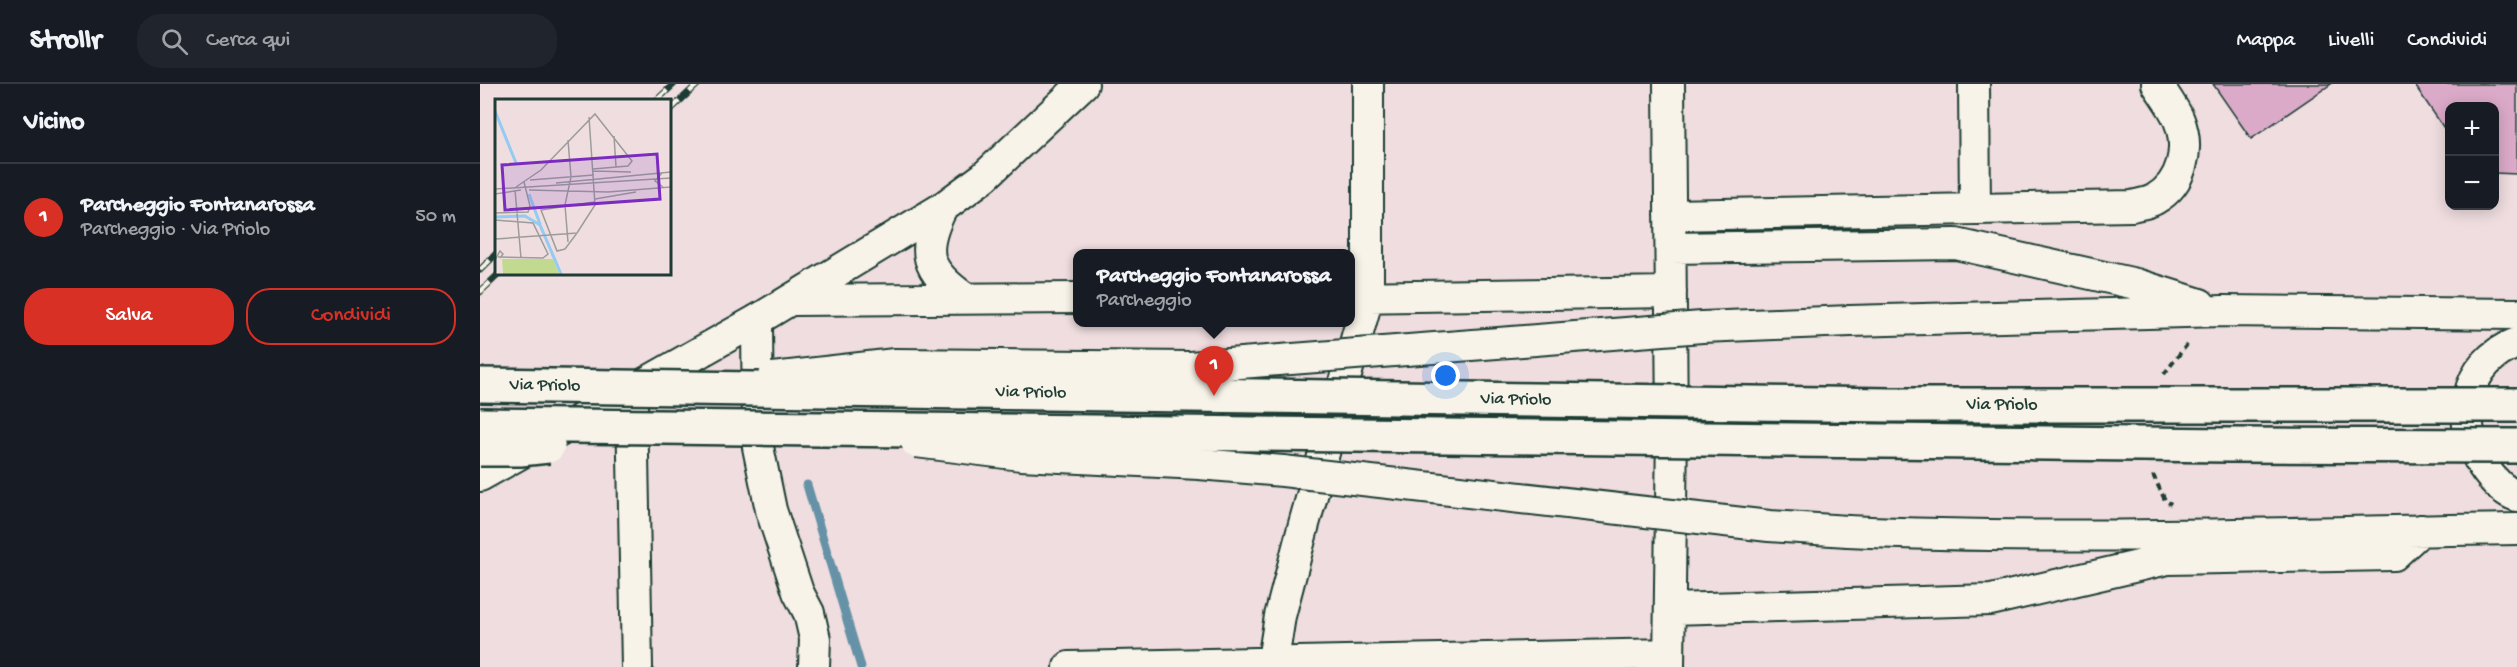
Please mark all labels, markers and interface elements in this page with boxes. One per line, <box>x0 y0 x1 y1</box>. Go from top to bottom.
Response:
search box <box>137 14 557 68</box>
text: Strollr <box>30 25 101 58</box>
icon: search <box>158 25 191 58</box>
text: Cerca qui <box>206 28 290 54</box>
text: Mappa <box>2236 29 2295 54</box>
text: Livelli <box>2328 29 2374 54</box>
text: Condividi <box>2407 29 2487 54</box>
inset map <box>495 99 670 274</box>
map controls <box>2445 102 2499 210</box>
button: + <box>2445 102 2499 156</box>
text: Vicino <box>24 108 84 139</box>
button: − <box>2445 156 2499 210</box>
text: Parcheggio Fontanarossa <box>81 193 315 219</box>
text: 1 <box>39 206 48 229</box>
text: 50 m <box>415 206 456 229</box>
text: Parcheggio · Via Priolo <box>81 219 270 242</box>
popup <box>1073 249 1355 327</box>
text: Parcheggio Fontanarossa <box>1097 264 1331 290</box>
button: Salva <box>24 288 234 345</box>
button: Condividi <box>246 288 456 345</box>
text: Parcheggio <box>1097 290 1192 313</box>
pin: 1 <box>1194 346 1234 396</box>
your location <box>1431 361 1460 390</box>
street label: Via Priolo <box>508 375 581 397</box>
street label: Via Priolo <box>994 382 1067 404</box>
street label: Via Priolo <box>1479 389 1552 411</box>
street label: Via Priolo <box>1965 395 2038 416</box>

